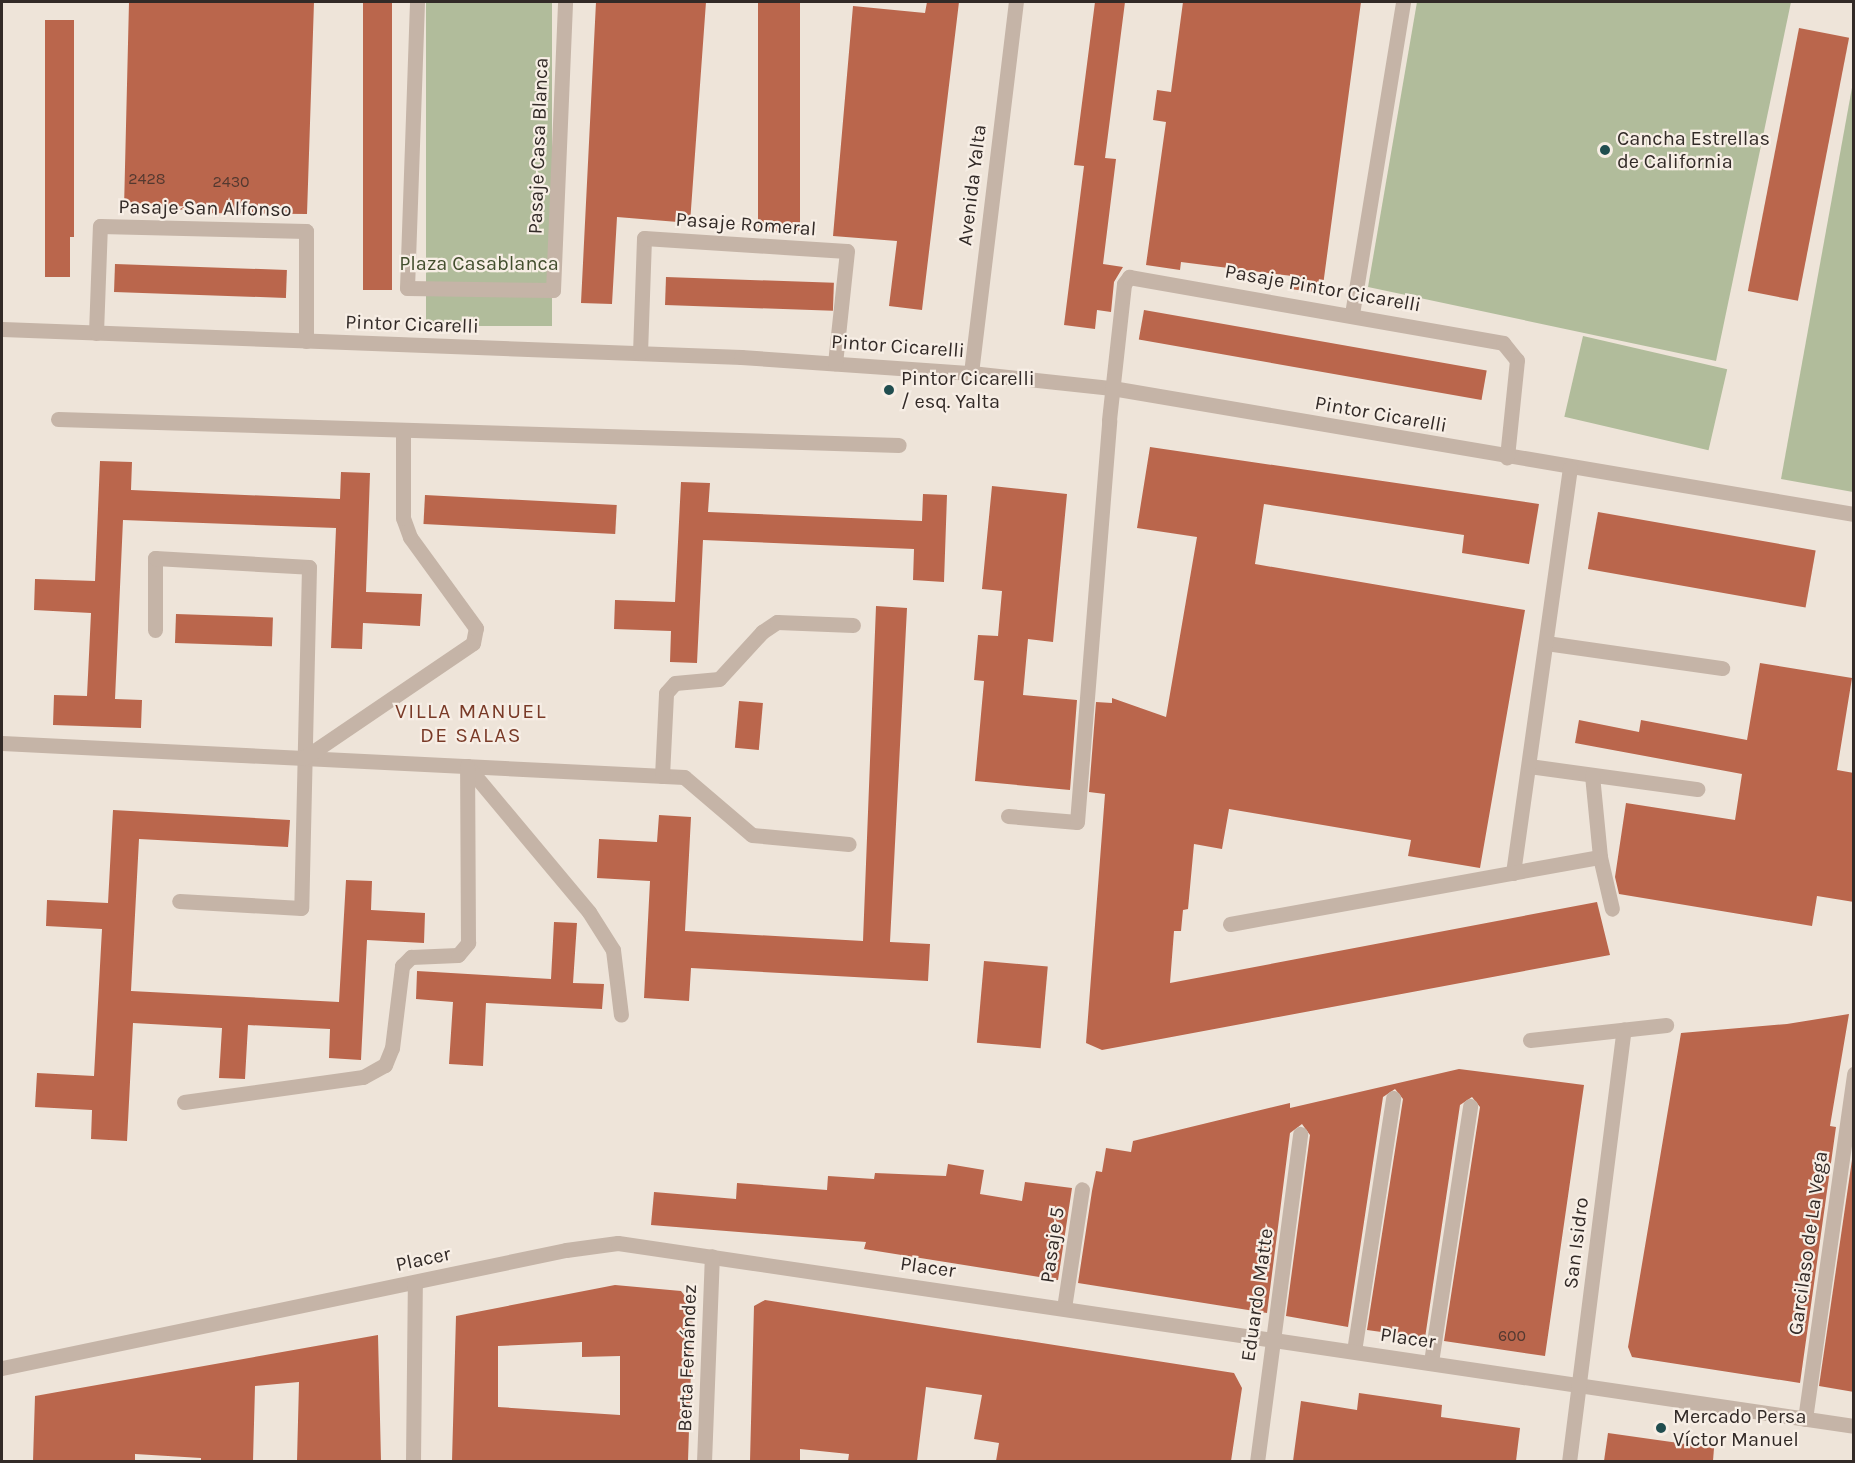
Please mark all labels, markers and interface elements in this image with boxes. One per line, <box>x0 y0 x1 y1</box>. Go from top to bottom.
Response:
street label: Pasaje Casa Blanca <box>523 57 553 235</box>
street label: Avenida Yalta <box>953 123 991 247</box>
place label: Cancha Estrellas de California <box>1617 126 1770 173</box>
marker: Cancha Estrellas de California <box>1598 143 1612 157</box>
house number: 2428 <box>128 169 166 189</box>
house number: 2430 <box>212 172 250 192</box>
street label: Pasaje San Alfonso <box>118 194 292 222</box>
street label: Pasaje Romeral <box>675 207 817 241</box>
park label: Plaza Casablanca <box>399 251 559 275</box>
street label: Pasaje Pintor Cicarelli <box>1223 259 1423 317</box>
street label: Pintor Cicarelli <box>345 310 479 338</box>
street label: Pintor Cicarelli <box>830 329 966 363</box>
place label: Pintor Cicarelli / esq. Yalta <box>901 366 1035 413</box>
marker: Pintor Cicarelli / esq. Yalta <box>882 383 896 397</box>
street label: Pintor Cicarelli <box>1313 391 1449 437</box>
district label: VILLA MANUEL DE SALAS <box>395 698 547 748</box>
street label: Garcilaso de La Vega <box>1783 1150 1833 1336</box>
street label: San Isidro <box>1558 1196 1594 1290</box>
street label: Pasaje 5 <box>1035 1206 1069 1284</box>
street label: Eduardo Matte <box>1236 1227 1278 1363</box>
street label: Placer <box>393 1241 453 1277</box>
street label: Placer <box>899 1251 957 1283</box>
street label: Berta Fernández <box>672 1284 702 1432</box>
street label: Placer <box>1379 1322 1437 1354</box>
house number: 600 <box>1498 1326 1526 1346</box>
place label: Mercado Persa Víctor Manuel <box>1673 1404 1806 1451</box>
marker: Mercado Persa Víctor Manuel <box>1654 1421 1668 1435</box>

